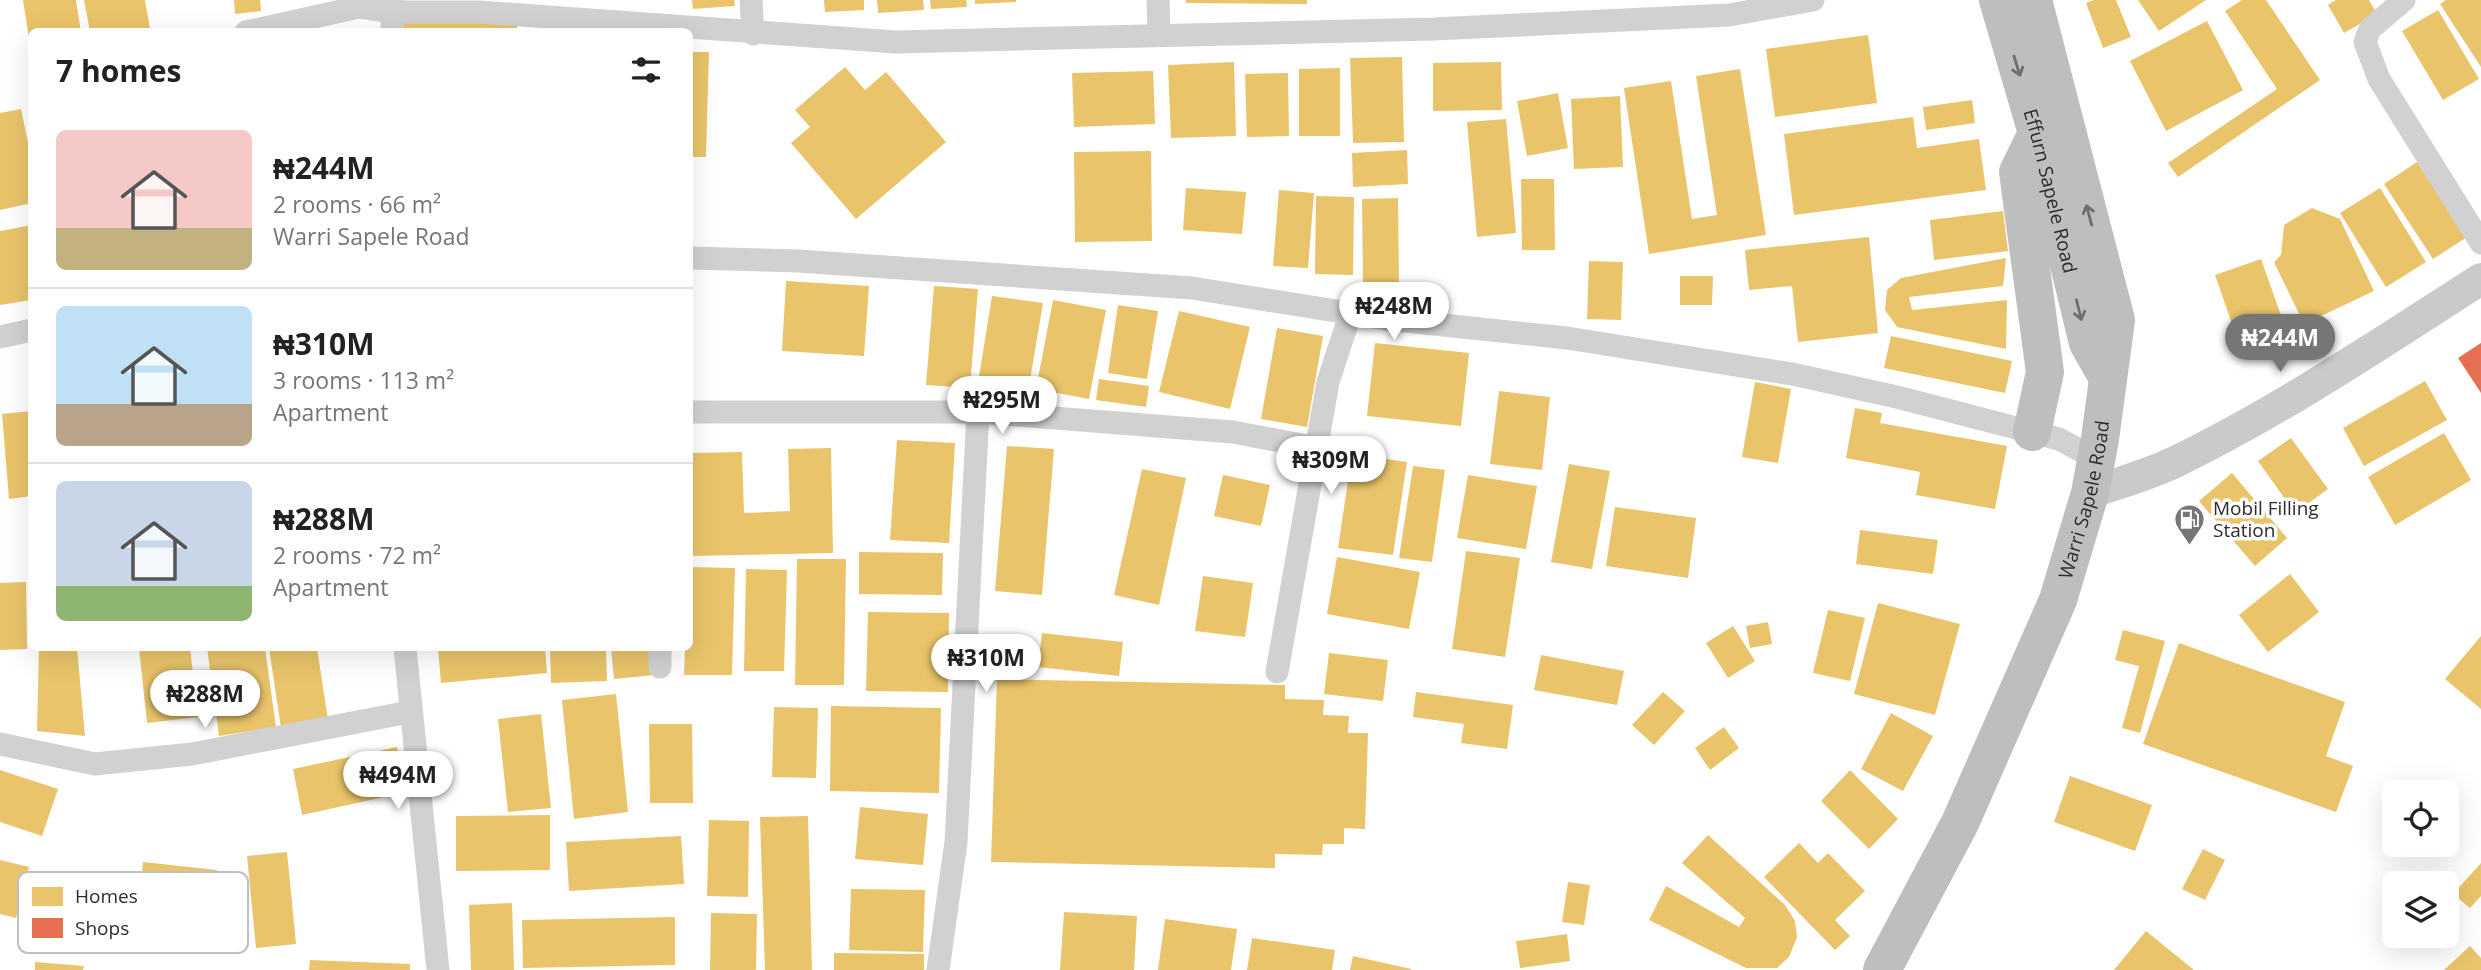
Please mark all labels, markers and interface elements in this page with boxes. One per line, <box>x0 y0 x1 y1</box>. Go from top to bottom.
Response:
text: 7 homes <box>56 50 181 91</box>
icon: filters <box>627 51 665 89</box>
one-way arrow <box>2011 54 2024 76</box>
street label: Effurn Sapele Road <box>2018 106 2084 276</box>
text: ₦244M <box>273 147 374 188</box>
icon: home <box>112 158 196 242</box>
text: 2 rooms · 66 m² <box>273 188 441 220</box>
one-way arrow <box>2082 205 2095 227</box>
text: Warri Sapele Road <box>273 220 470 252</box>
pin: ₦248M <box>1345 282 1443 342</box>
text: ₦248M <box>1355 289 1433 321</box>
one-way arrow <box>2073 298 2086 321</box>
pin: ₦244M <box>2231 314 2329 374</box>
text: ₦244M <box>2241 321 2319 353</box>
text: ₦310M <box>273 323 374 364</box>
icon: home <box>112 334 196 418</box>
text: 3 rooms · 113 m² <box>273 364 454 396</box>
pin: ₦295M <box>953 376 1051 436</box>
text: ₦295M <box>963 383 1041 415</box>
text: Apartment <box>273 396 389 428</box>
street label: Warri Sapele Road <box>2052 419 2115 582</box>
pin: ₦309M <box>1282 436 1380 496</box>
text: ₦309M <box>1292 443 1370 475</box>
place label: Mobil Filling Station <box>2213 495 2319 543</box>
text: ₦288M <box>273 498 374 539</box>
fuel station icon: Mobil Filling Station <box>2173 502 2207 546</box>
icon: home <box>112 509 196 593</box>
text: 2 rooms · 72 m² <box>273 539 441 571</box>
text: Apartment <box>273 571 389 603</box>
pin: ₦310M <box>937 634 1035 694</box>
text: ₦310M <box>947 641 1025 673</box>
pin: ₦288M <box>156 670 254 730</box>
text: ₦288M <box>166 677 244 709</box>
pin: ₦494M <box>349 752 447 811</box>
text: ₦494M <box>359 758 437 790</box>
map controls <box>2382 780 2459 948</box>
button: locate <box>2382 780 2459 857</box>
button: layers <box>2382 871 2459 948</box>
legend <box>18 872 248 953</box>
text: Homes <box>75 883 138 909</box>
text: Shops <box>75 915 129 941</box>

